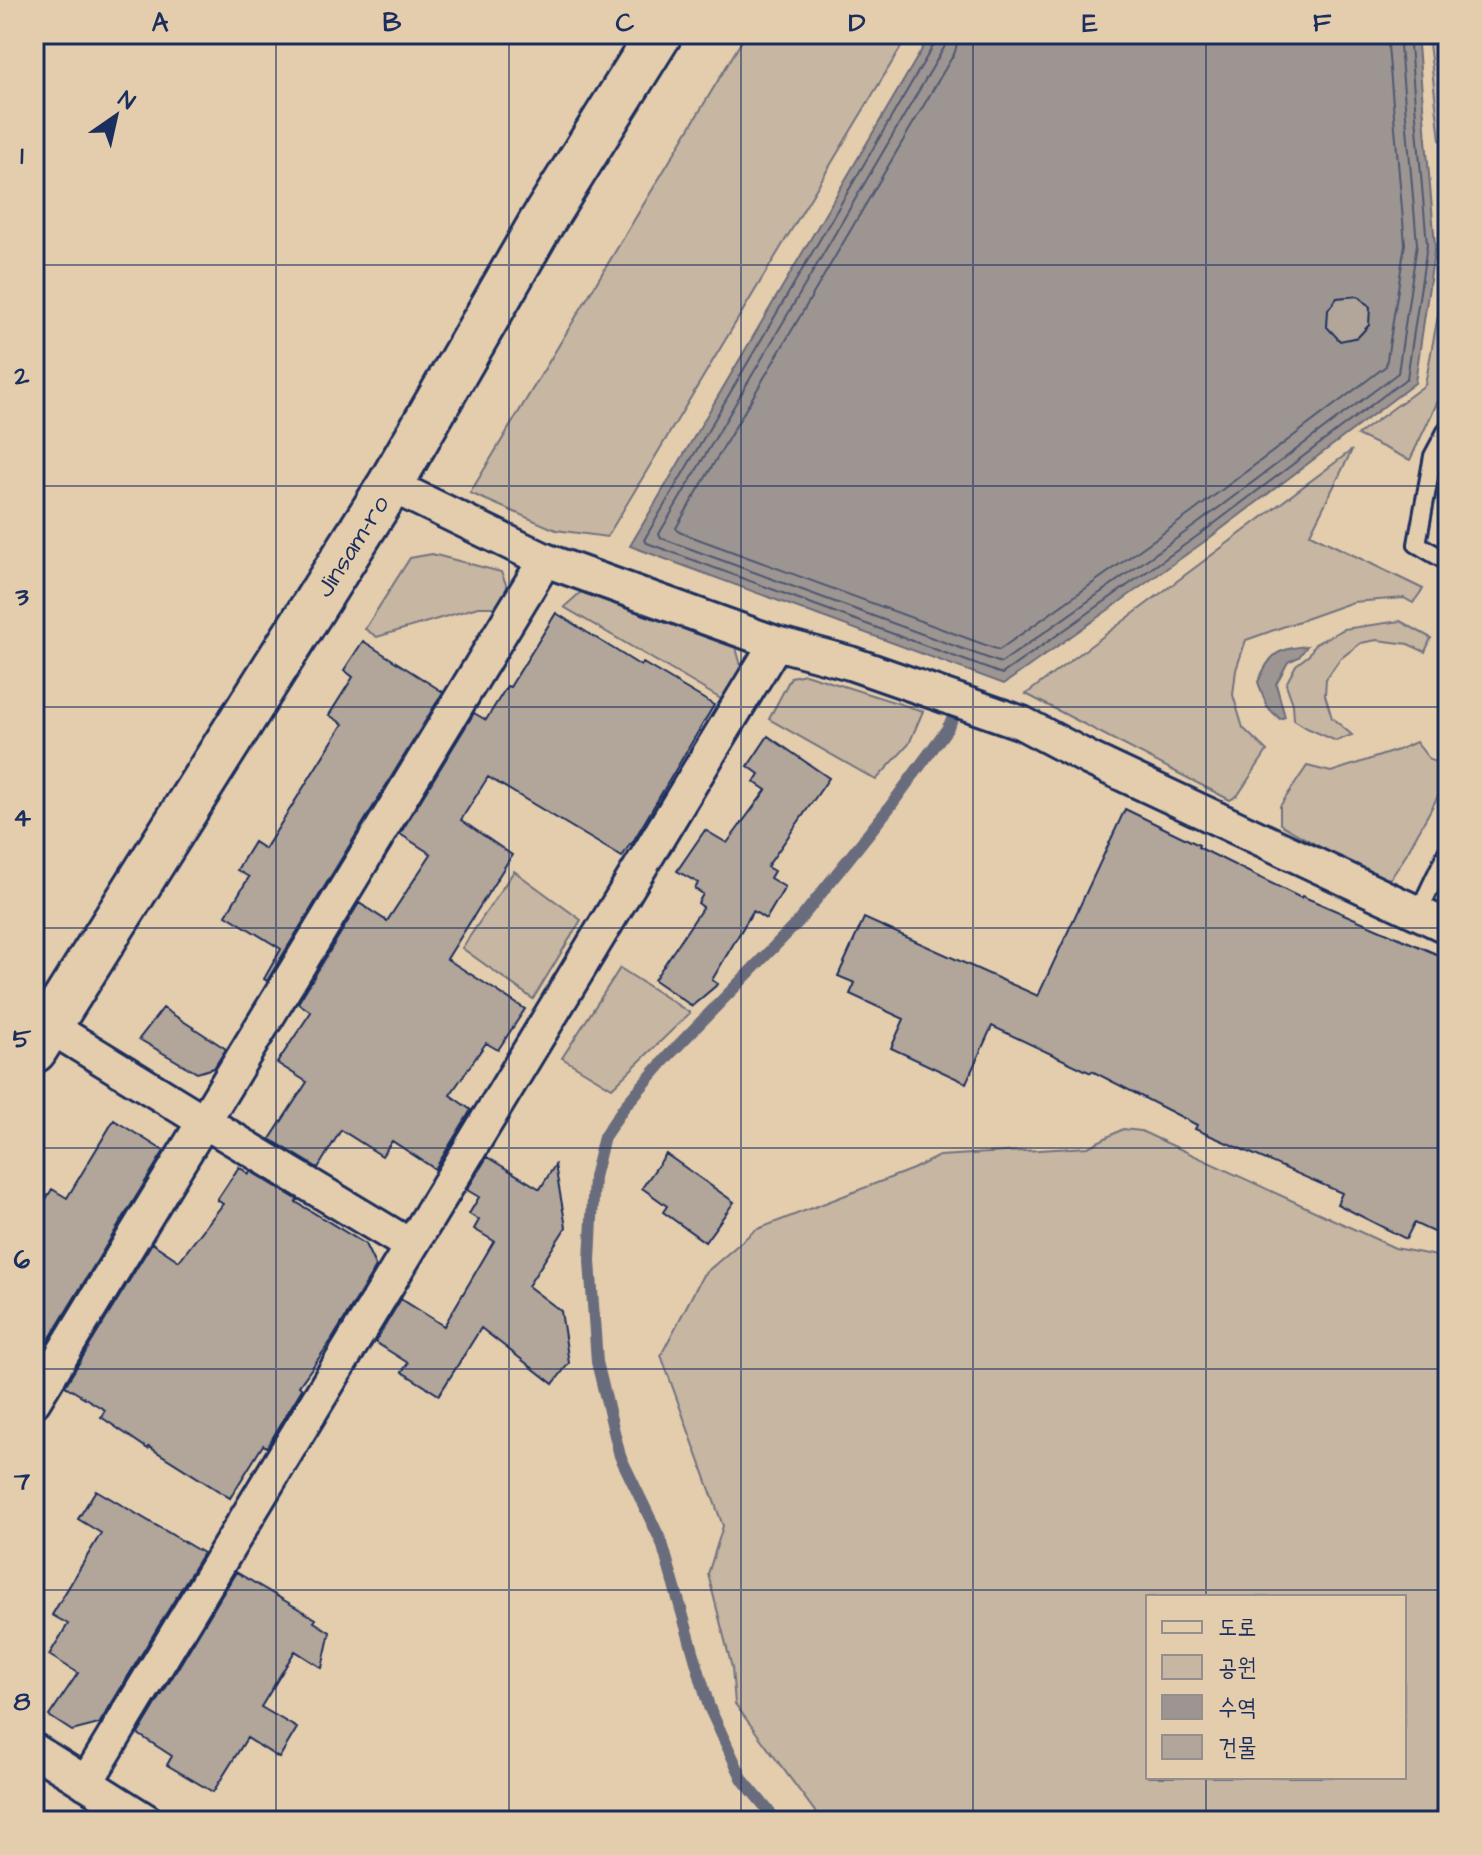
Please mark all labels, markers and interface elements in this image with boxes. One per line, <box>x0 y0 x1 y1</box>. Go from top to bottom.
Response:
text: A <box>152 5 169 41</box>
text: B <box>383 5 402 41</box>
text: C <box>616 5 635 41</box>
text: D <box>849 5 866 41</box>
text: E <box>1082 5 1098 41</box>
text: F <box>1313 5 1332 41</box>
north arrow <box>76 76 156 156</box>
text: N <box>112 84 141 117</box>
text: 1 <box>20 138 24 174</box>
text: 2 <box>14 358 30 394</box>
street label: Jinsam-ro <box>307 488 398 604</box>
text: 3 <box>14 579 29 615</box>
text: 4 <box>13 800 31 836</box>
text: 5 <box>13 1021 32 1057</box>
text: 6 <box>14 1242 31 1278</box>
text: 7 <box>13 1463 30 1499</box>
legend <box>1146 1595 1406 1779</box>
text: 도로 <box>1218 1611 1257 1645</box>
text: 공원 <box>1218 1651 1257 1685</box>
text: 8 <box>14 1684 31 1720</box>
text: 수역 <box>1218 1691 1257 1725</box>
text: 건물 <box>1218 1731 1257 1765</box>

